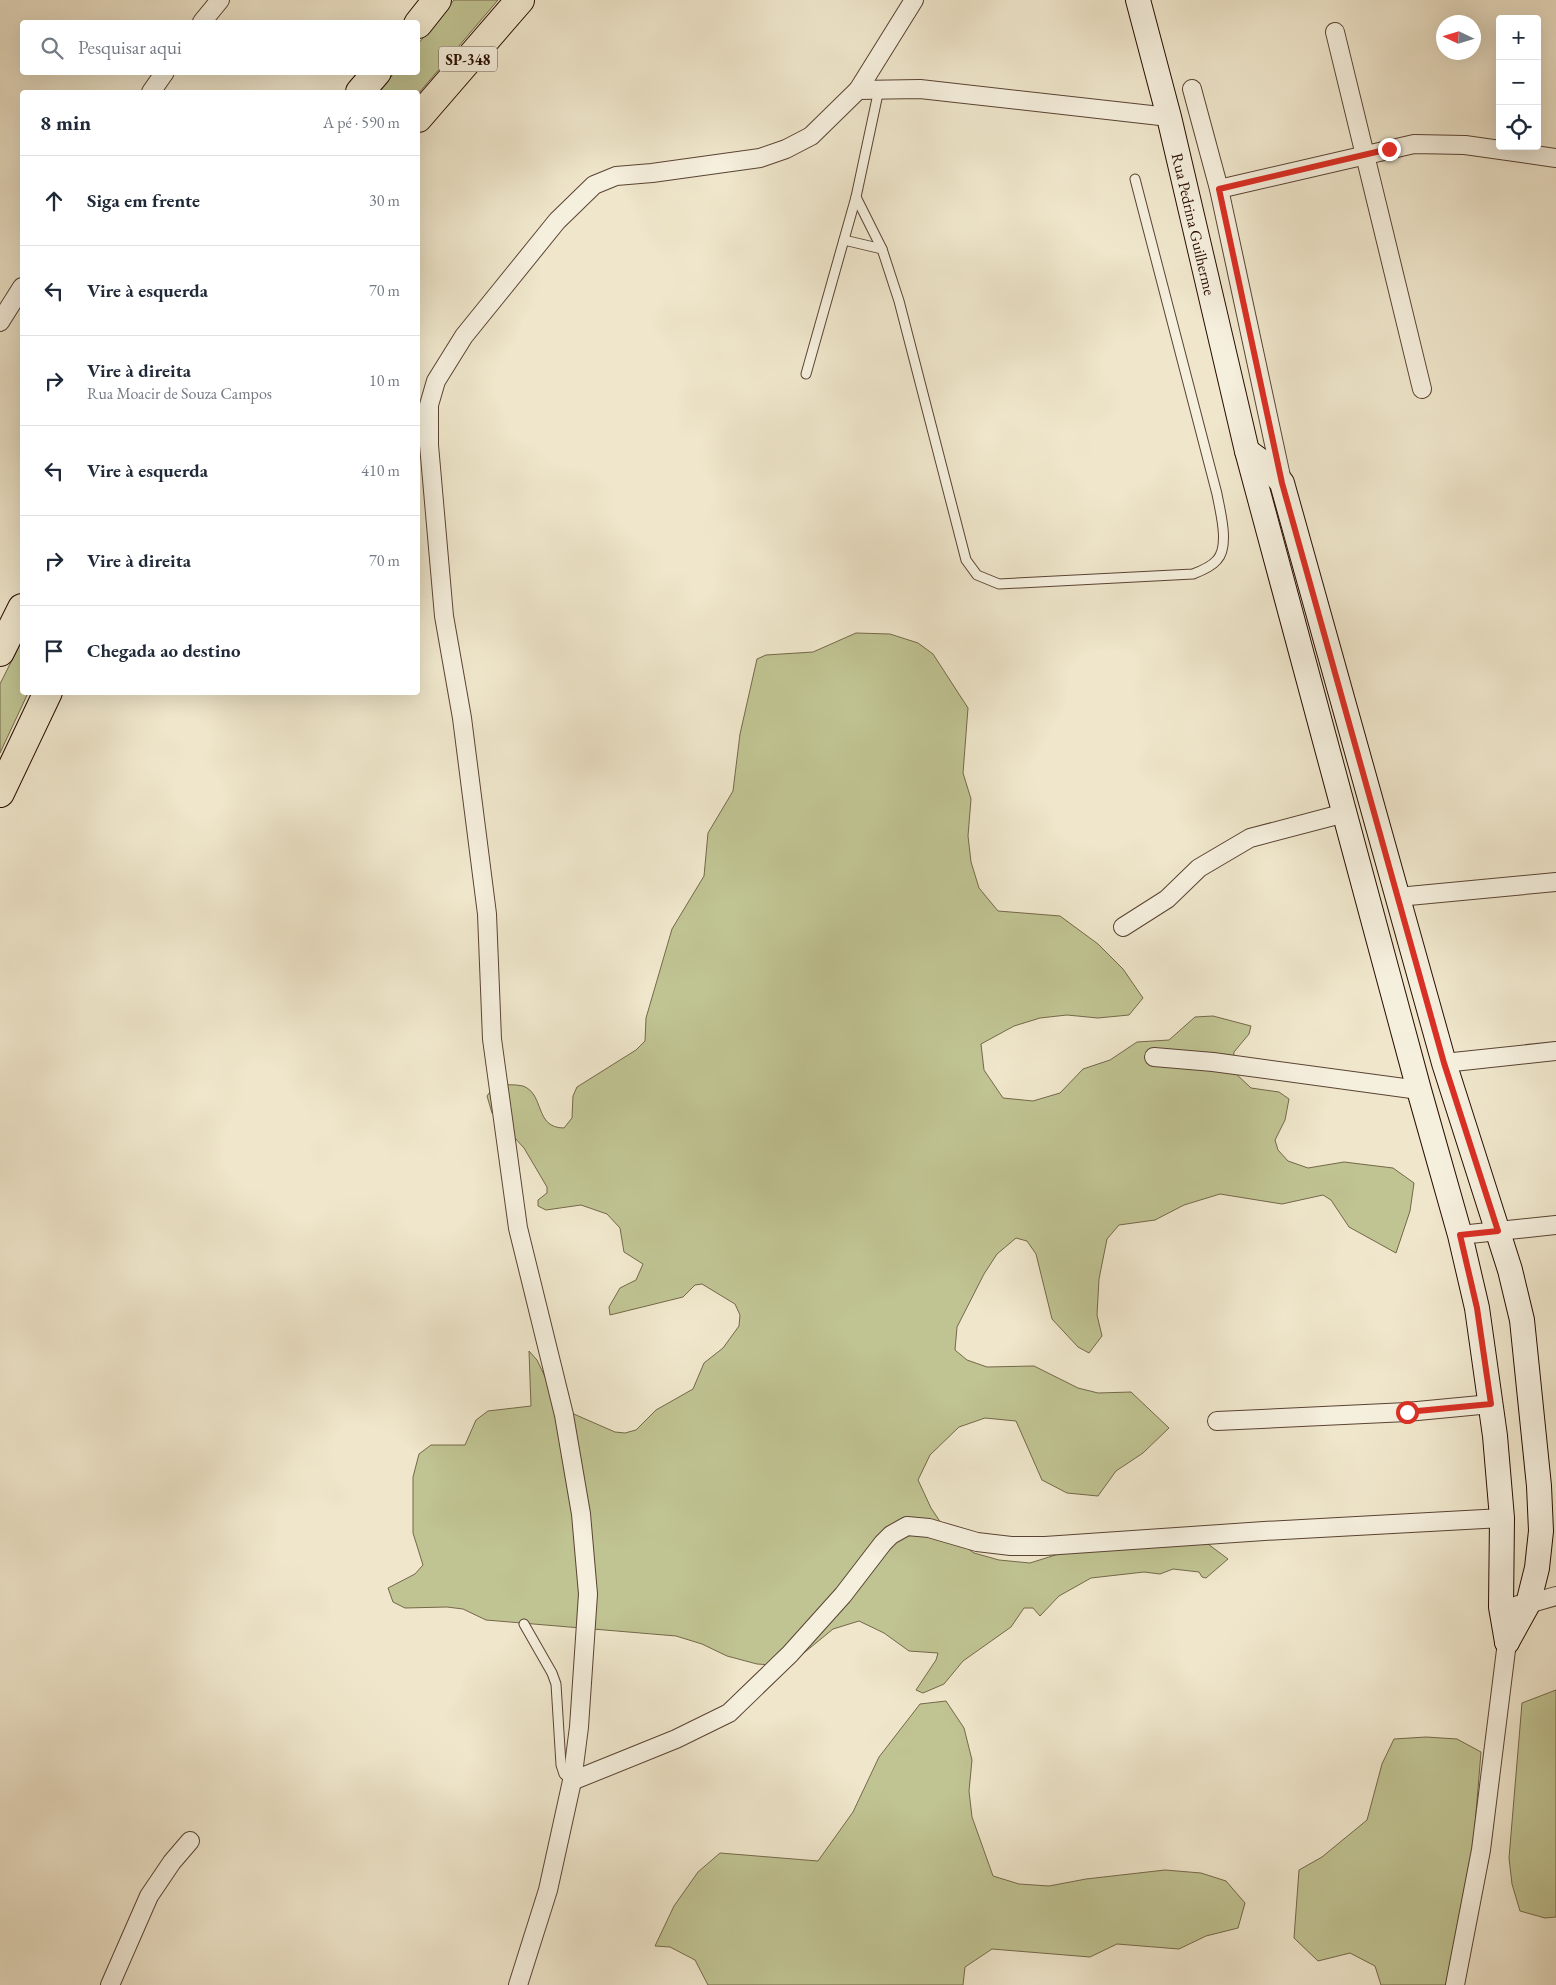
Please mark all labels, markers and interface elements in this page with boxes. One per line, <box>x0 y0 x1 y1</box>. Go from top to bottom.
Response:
north arrow <box>1436 15 1481 60</box>
map controls <box>1496 15 1541 150</box>
button: + <box>1496 15 1541 60</box>
search box <box>20 20 420 75</box>
icon: search <box>38 34 66 62</box>
text: Pesquisar aqui <box>78 35 182 60</box>
road number: SP-348 <box>439 46 497 72</box>
button: − <box>1496 60 1541 105</box>
button: locate <box>1496 105 1541 150</box>
text: 8 min <box>40 109 91 136</box>
text: A pé · 590 m <box>323 112 400 133</box>
route end <box>1378 138 1401 161</box>
street label: Rua Pedrina Guilherme <box>1167 151 1221 297</box>
icon: ahead <box>40 187 68 215</box>
text: Siga em frente <box>87 188 200 213</box>
text: 30 m <box>369 190 400 211</box>
icon: left <box>40 277 68 305</box>
text: Vire à esquerda <box>87 278 208 303</box>
text: 70 m <box>369 280 400 301</box>
text: Vire à direita <box>87 358 191 383</box>
icon: right <box>40 367 68 395</box>
text: 10 m <box>369 370 400 391</box>
text: Rua Moacir de Souza Campos <box>87 383 272 404</box>
icon: left <box>40 457 68 485</box>
text: Vire à esquerda <box>87 458 208 483</box>
text: 410 m <box>361 460 400 481</box>
icon: right <box>40 547 68 575</box>
text: Vire à direita <box>87 548 191 573</box>
text: 70 m <box>369 550 400 571</box>
icon: arrive <box>40 637 68 665</box>
text: Chegada ao destino <box>87 638 241 663</box>
route start <box>1396 1401 1419 1424</box>

